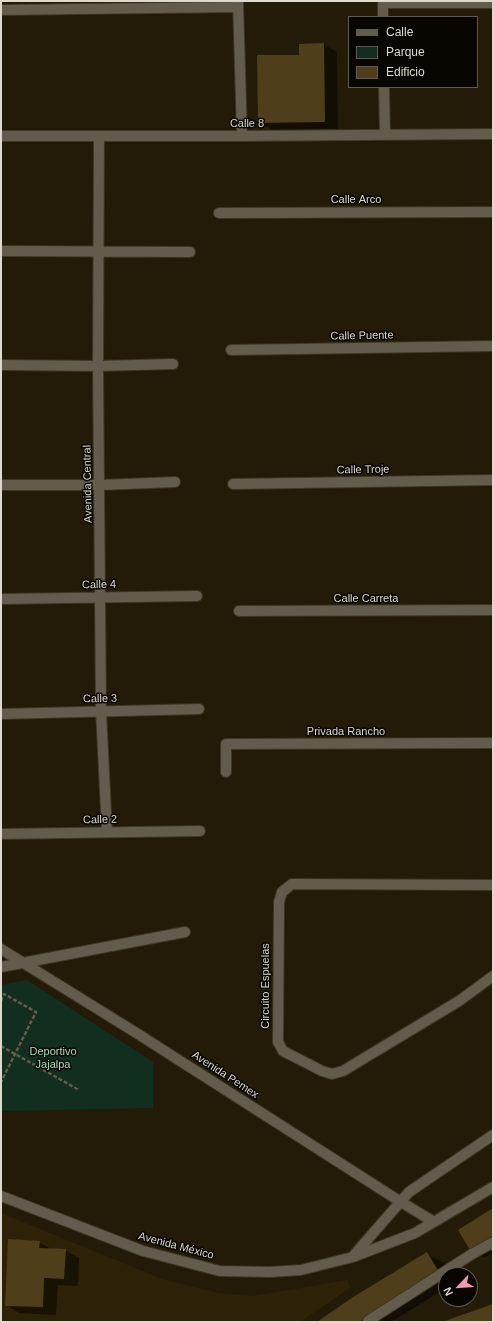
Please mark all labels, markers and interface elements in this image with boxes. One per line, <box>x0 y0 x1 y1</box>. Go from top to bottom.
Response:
legend <box>348 16 478 88</box>
text: Calle <box>386 25 413 39</box>
text: Parque <box>386 45 425 59</box>
text: Edificio <box>386 65 425 79</box>
street label: Calle 8 <box>230 117 264 131</box>
street label: Calle Arco <box>331 193 381 207</box>
street label: Calle Puente <box>330 329 394 343</box>
street label: Avenida Central <box>81 445 95 523</box>
street label: Calle Troje <box>337 463 389 477</box>
street label: Calle 4 <box>82 578 116 592</box>
street label: Calle Carreta <box>334 592 398 606</box>
street label: Calle 3 <box>83 692 117 706</box>
street label: Privada Rancho <box>307 725 385 739</box>
street label: Calle 2 <box>83 813 117 827</box>
street label: Circuito Espuelas <box>259 943 273 1029</box>
park label: Deportivo Jajalpa <box>29 1045 77 1071</box>
street label: Avenida Pemex <box>189 1049 261 1101</box>
street label: Avenida México <box>137 1230 215 1262</box>
north arrow <box>438 1267 478 1307</box>
text: N <box>441 1286 455 1298</box>

